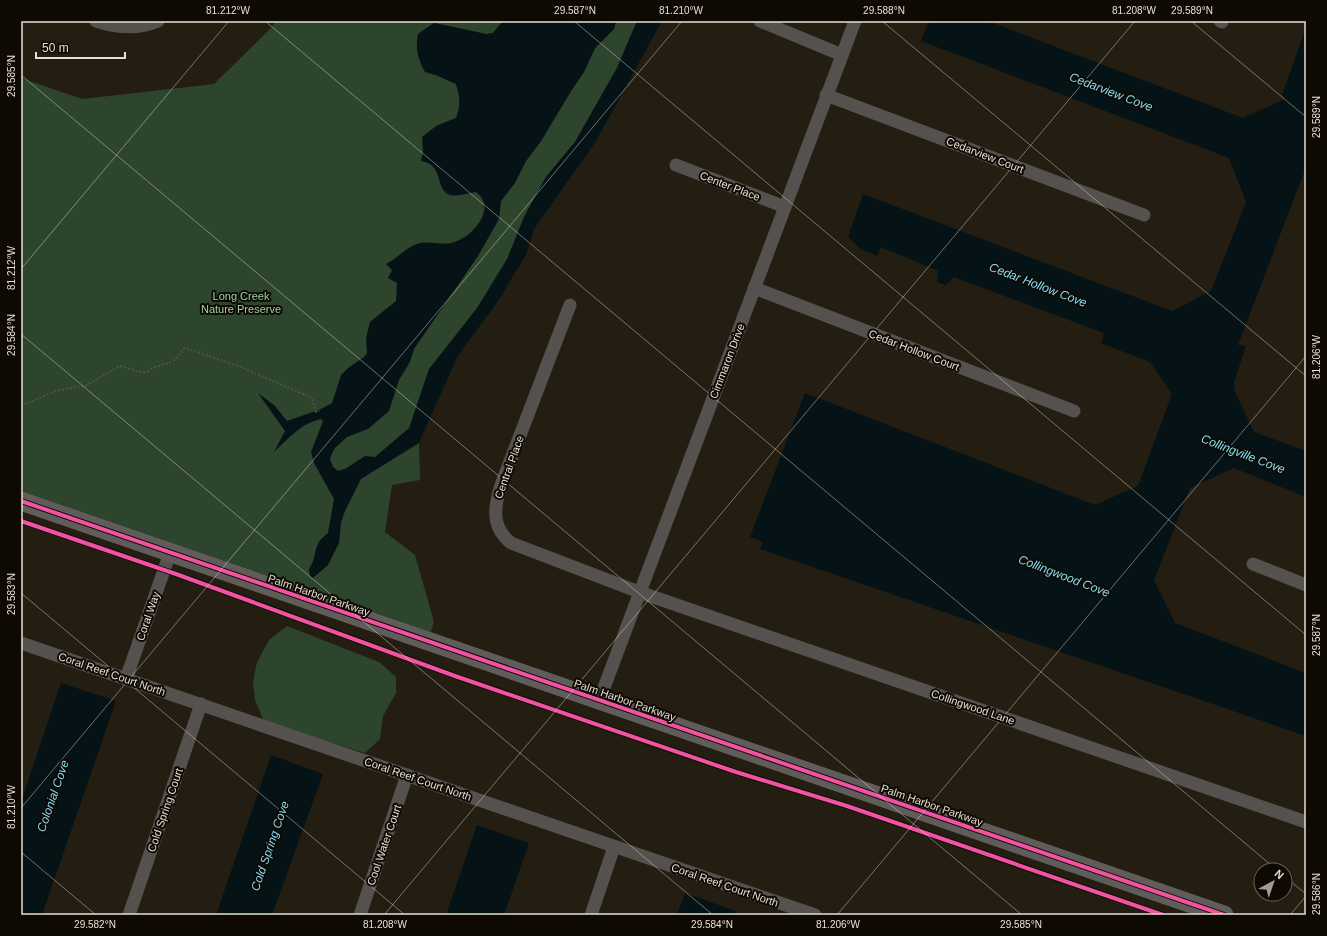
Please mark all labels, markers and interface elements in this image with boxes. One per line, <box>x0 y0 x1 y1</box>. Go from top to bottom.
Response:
text: 81.212°W <box>206 5 251 16</box>
text: 29.587°N <box>554 5 596 16</box>
text: 81.210°W <box>659 5 704 16</box>
text: 29.588°N <box>863 5 905 16</box>
text: 81.208°W <box>1112 5 1157 16</box>
text: 29.589°N <box>1171 5 1213 16</box>
scale bar <box>36 34 125 60</box>
text: 50 m <box>42 41 69 55</box>
text: 29.585°N <box>6 55 17 97</box>
water label: Cedarview Cove <box>1067 70 1155 114</box>
text: 29.589°N <box>1311 96 1322 138</box>
street label: Cedarview Court <box>945 135 1025 175</box>
street label: Center Place <box>698 169 762 203</box>
text: 81.212°W <box>6 245 17 290</box>
water label: Cedar Hollow Cove <box>987 260 1089 310</box>
park label: Long Creek Nature Preserve <box>201 290 281 315</box>
text: 29.584°N <box>6 314 17 356</box>
street label: Cimmaron Drive <box>707 322 747 400</box>
street label: Cedar Hollow Court <box>867 327 961 373</box>
text: 81.206°W <box>1311 334 1322 379</box>
water label: Collingville Cove <box>1199 432 1287 477</box>
street label: Central Place <box>492 434 526 500</box>
water label: Collingwood Cove <box>1016 552 1112 600</box>
street label: Palm Harbor Parkway <box>266 572 372 618</box>
text: 29.583°N <box>6 573 17 615</box>
street label: Coral Way <box>134 589 162 642</box>
text: 29.587°N <box>1311 614 1322 656</box>
street label: Coral Reef Court North <box>57 650 167 698</box>
street label: Palm Harbor Parkway <box>572 677 678 723</box>
street label: Collingwood Lane <box>930 687 1016 727</box>
street label: Coral Reef Court North <box>363 755 473 803</box>
water label: Colonial Cove <box>34 758 72 834</box>
street label: Cold Spring Court <box>145 767 185 853</box>
street label: Palm Harbor Parkway <box>879 782 985 828</box>
text: 81.210°W <box>6 784 17 829</box>
water label: Cold Spring Cove <box>248 799 292 893</box>
street label: Cool Water Court <box>365 803 403 887</box>
street label: Coral Reef Court North <box>670 861 780 909</box>
north arrow <box>1253 862 1293 902</box>
text: N <box>1273 867 1286 882</box>
text: 29.586°N <box>1311 873 1322 915</box>
text: 29.582°N <box>74 919 116 930</box>
text: 81.208°W <box>363 919 408 930</box>
text: 29.584°N <box>691 919 733 930</box>
text: 81.206°W <box>816 919 861 930</box>
text: 29.585°N <box>1000 919 1042 930</box>

